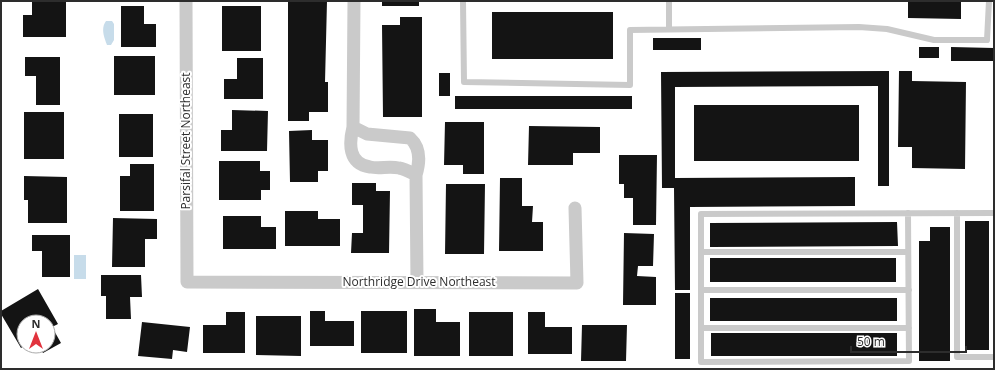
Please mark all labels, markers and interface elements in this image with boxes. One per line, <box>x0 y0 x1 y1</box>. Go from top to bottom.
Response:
street label: Parsifal Street Northeast <box>177 72 194 210</box>
street label: Northridge Drive Northeast <box>342 273 496 290</box>
north arrow <box>16 314 56 354</box>
text: N <box>32 316 40 331</box>
scale bar <box>851 328 966 354</box>
text: 50 m <box>857 333 885 350</box>

